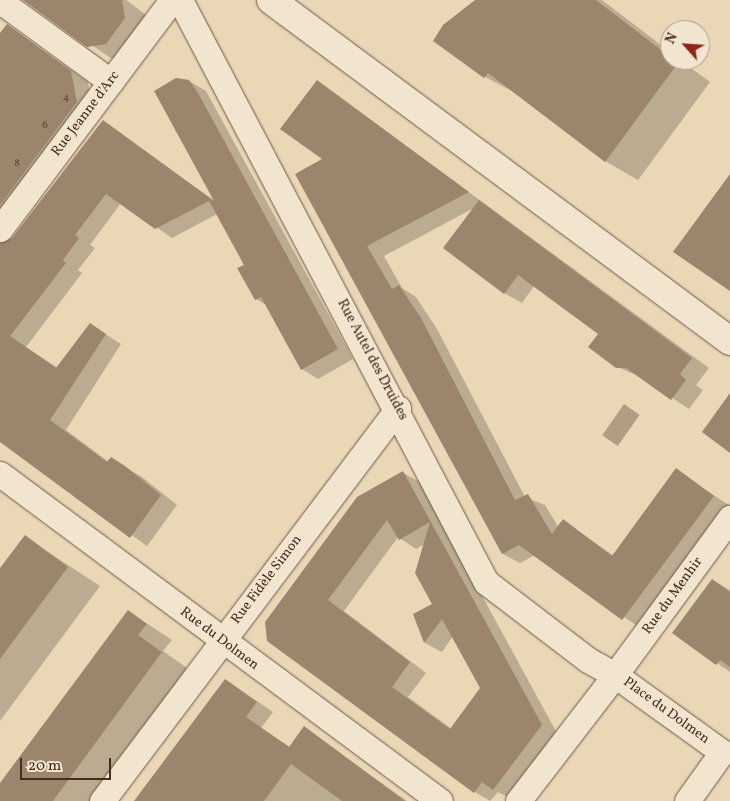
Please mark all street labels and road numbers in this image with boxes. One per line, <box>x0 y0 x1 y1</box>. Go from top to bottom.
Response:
street label: Rue Jeanne d'Arc <box>48 68 124 160</box>
street label: Rue Autel des Druides <box>333 297 411 423</box>
street label: Rue Fidèle Simon <box>228 532 306 628</box>
street label: Rue du Menhir <box>639 554 707 638</box>
street label: Rue du Dolmen <box>176 604 262 674</box>
street label: Place du Dolmen <box>620 674 712 748</box>

